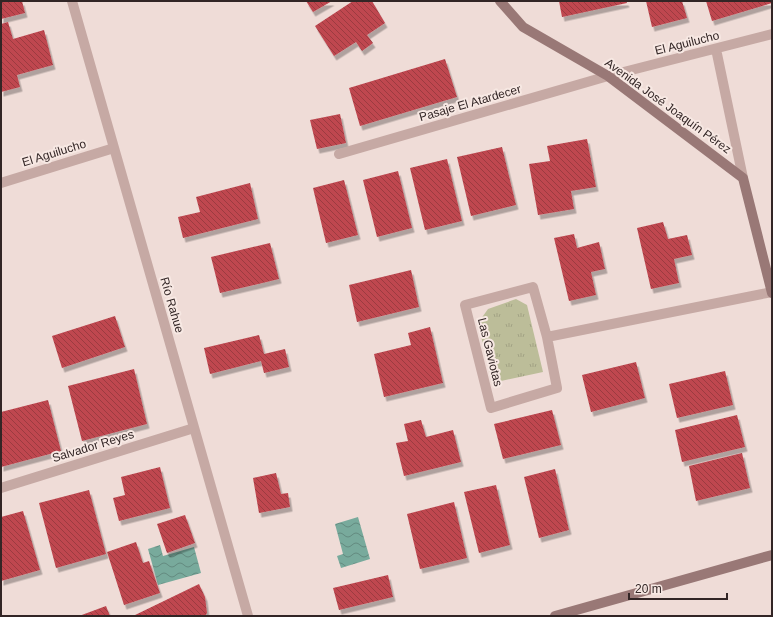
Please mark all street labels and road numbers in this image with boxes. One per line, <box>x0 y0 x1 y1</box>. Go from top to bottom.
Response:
street label: El Aguilucho <box>653 28 721 58</box>
street label: Avenida José Joaquín Pérez <box>602 55 734 157</box>
street label: Pasaje El Atardecer <box>417 82 523 124</box>
street label: El Aguilucho <box>20 137 88 169</box>
street label: Río Rahue <box>157 275 187 335</box>
street label: Las Gaviotas <box>475 316 505 388</box>
street label: Salvador Reyes <box>50 427 136 465</box>

